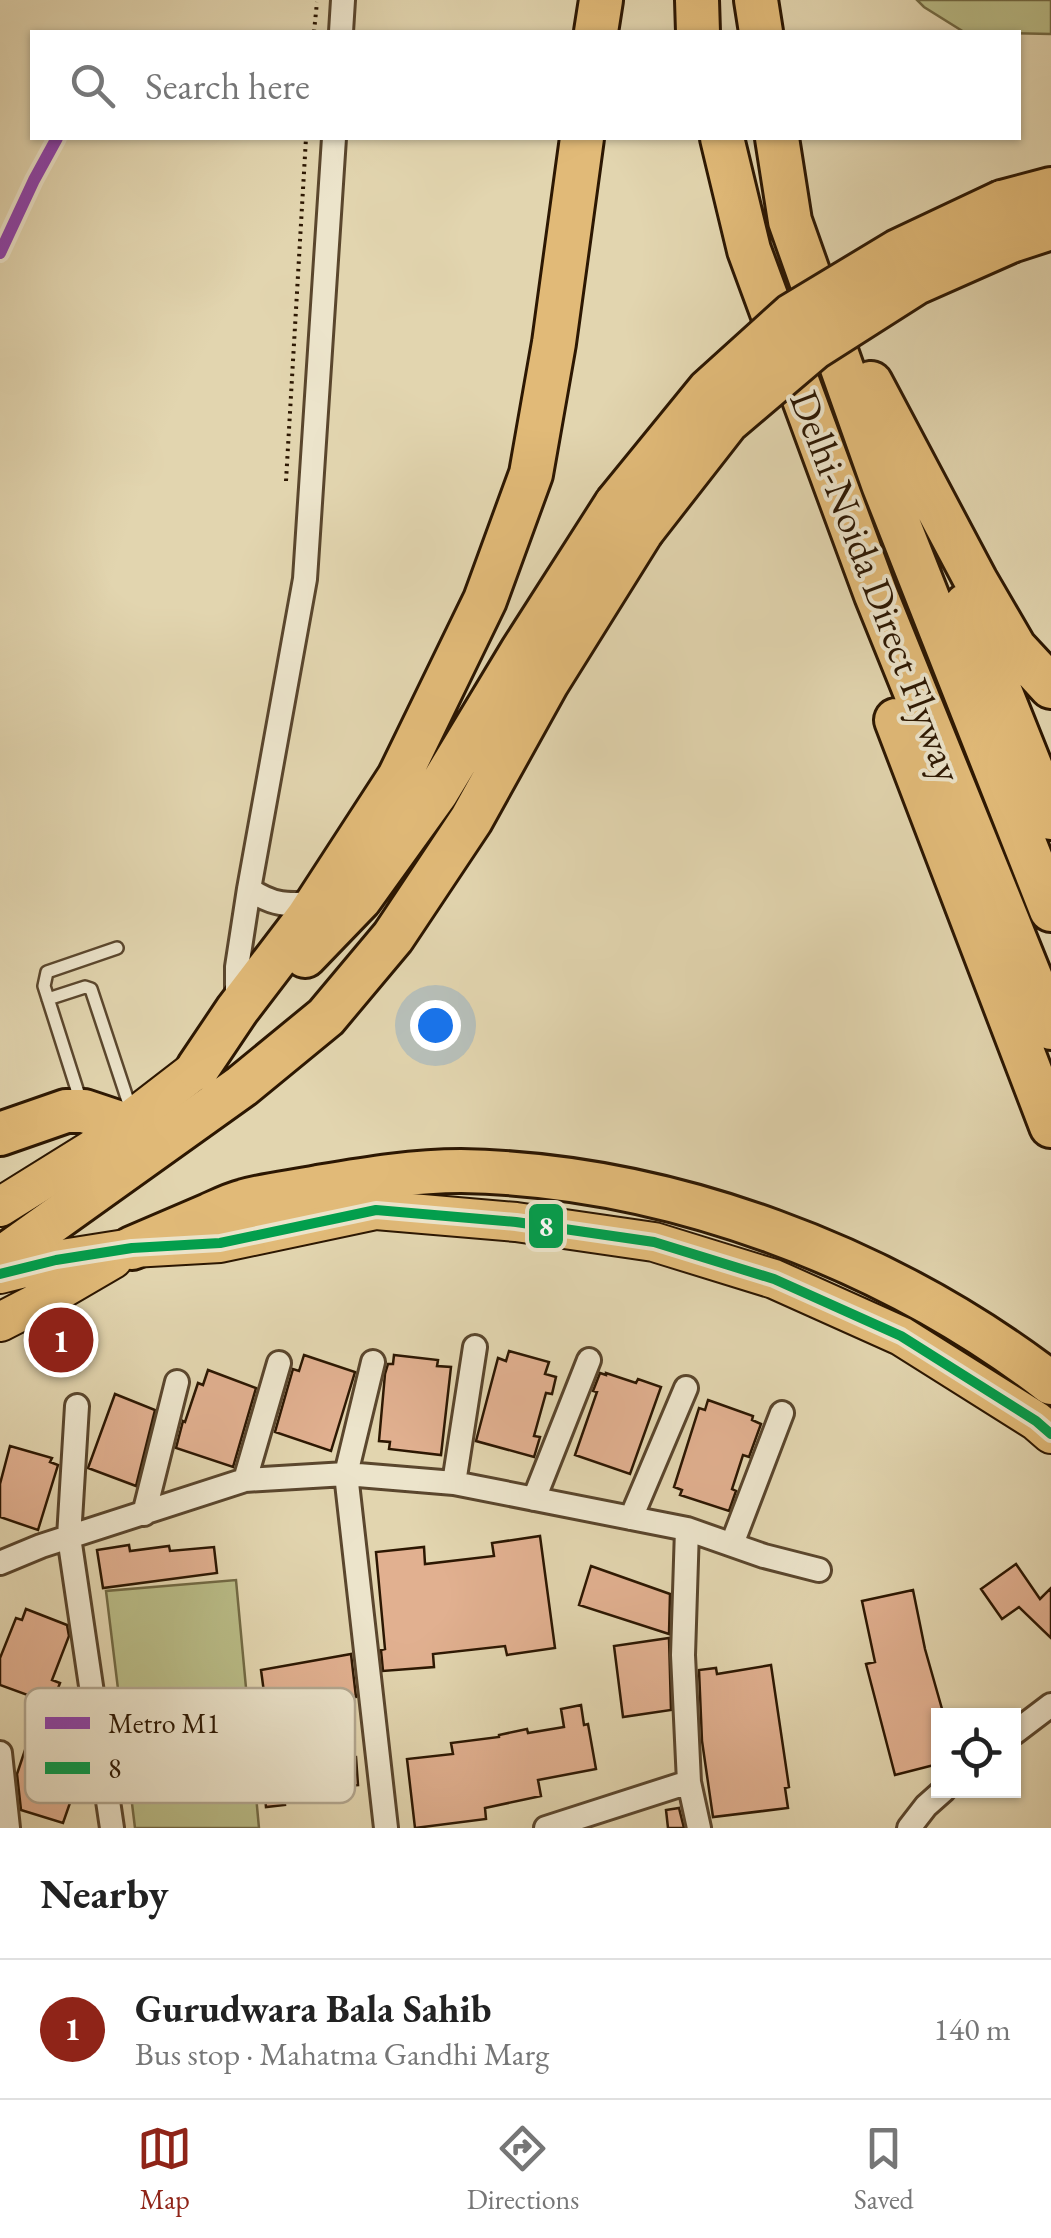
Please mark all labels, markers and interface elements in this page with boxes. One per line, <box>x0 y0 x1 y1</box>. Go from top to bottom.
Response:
search box <box>30 30 1021 140</box>
icon: search <box>65 58 120 113</box>
text: Search here <box>145 61 310 110</box>
street label: Delhi-Noida Direct Flyway <box>778 383 976 789</box>
your location <box>410 1000 461 1051</box>
line badge: 8 <box>527 1202 565 1250</box>
text: 8 <box>539 1208 553 1244</box>
pin: 1 <box>28 1302 94 1378</box>
legend <box>25 1688 355 1803</box>
text: Metro M1 <box>108 1705 220 1741</box>
map controls <box>931 1708 1021 1798</box>
button: locate <box>931 1708 1021 1798</box>
text: 8 <box>108 1750 121 1786</box>
text: Nearby <box>40 1866 169 1921</box>
text: Gurudwara Bala Sahib <box>135 1984 491 2033</box>
text: 1 <box>64 2008 81 2050</box>
text: 140 m <box>934 2008 1011 2050</box>
text: Bus stop · Mahatma Gandhi Marg <box>135 2033 549 2075</box>
tab: Map <box>137 2121 192 2217</box>
tab: Directions <box>467 2121 579 2217</box>
tab: Saved <box>854 2121 914 2217</box>

